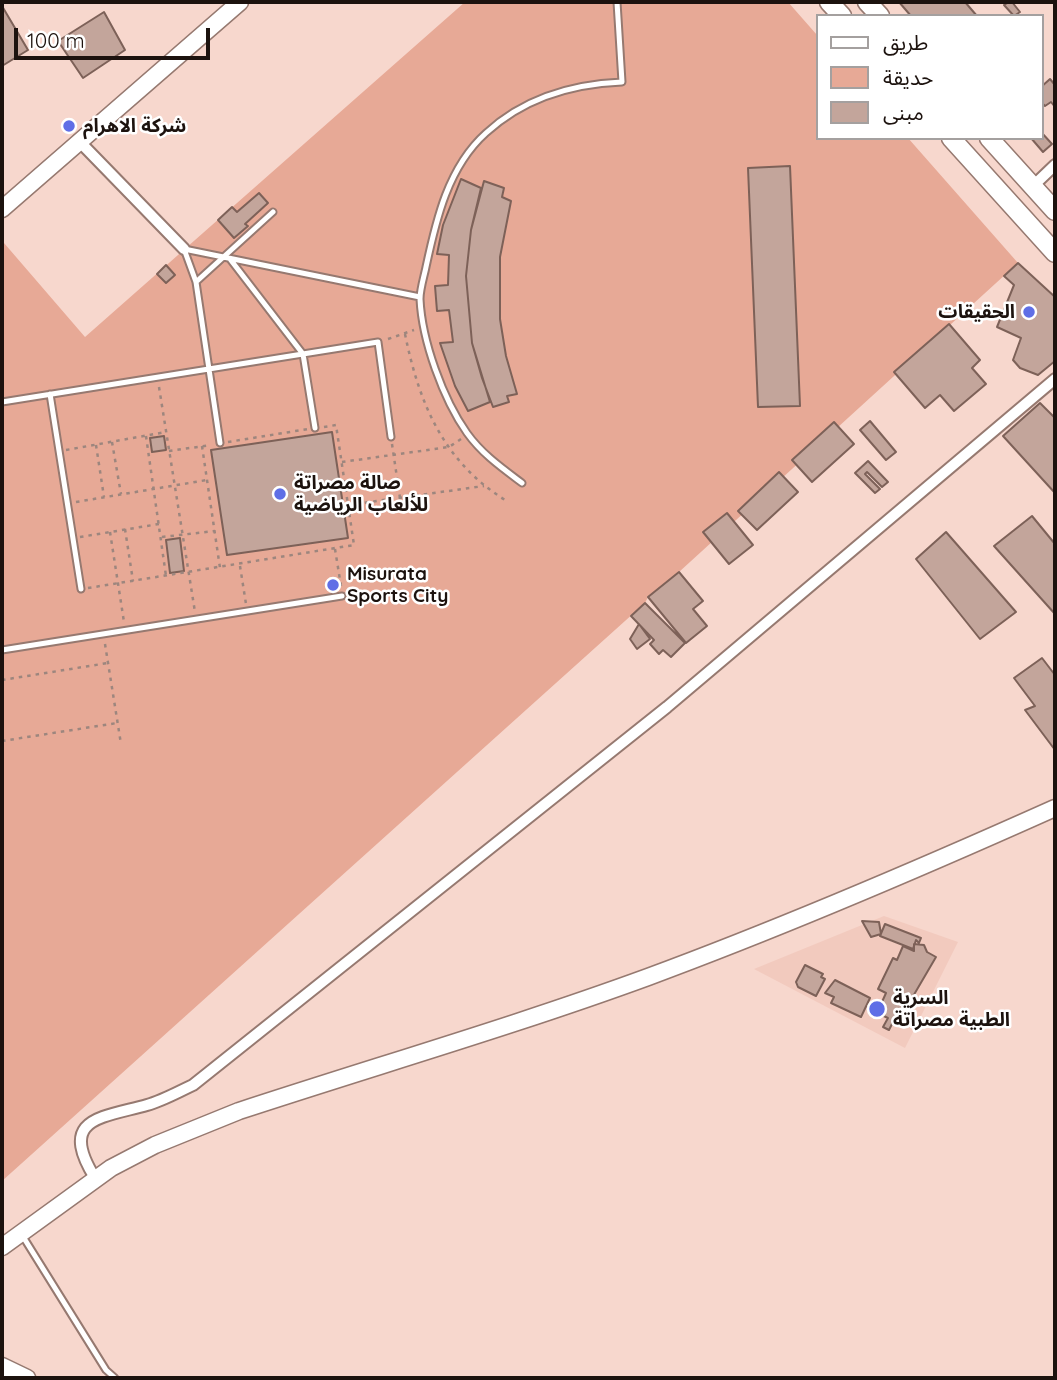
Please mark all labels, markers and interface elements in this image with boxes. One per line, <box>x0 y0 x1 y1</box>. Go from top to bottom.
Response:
scale bar <box>18 14 214 58</box>
legend <box>816 14 1043 140</box>
text: 100 m <box>27 27 85 53</box>
text: طريق <box>883 29 928 55</box>
text: حديقة <box>883 64 933 90</box>
text: مبنى <box>883 99 924 125</box>
place label: شركة الاهرام <box>83 115 186 137</box>
marker: شركة الاهرام <box>61 118 77 134</box>
place label: الحقيقات <box>938 301 1015 323</box>
marker: الحقيقات <box>1021 304 1037 320</box>
place label: صالة مصراتة للألعاب الرياضية <box>294 472 428 516</box>
marker: صالة مصراتة للألعاب الرياضية <box>272 486 288 502</box>
place label: Misurata Sports City <box>347 563 448 607</box>
marker: Misurata Sports City <box>325 577 341 593</box>
place label: السرية الطبية مصراتة <box>893 987 1010 1031</box>
marker: السرية الطبية مصراتة <box>867 999 887 1019</box>

